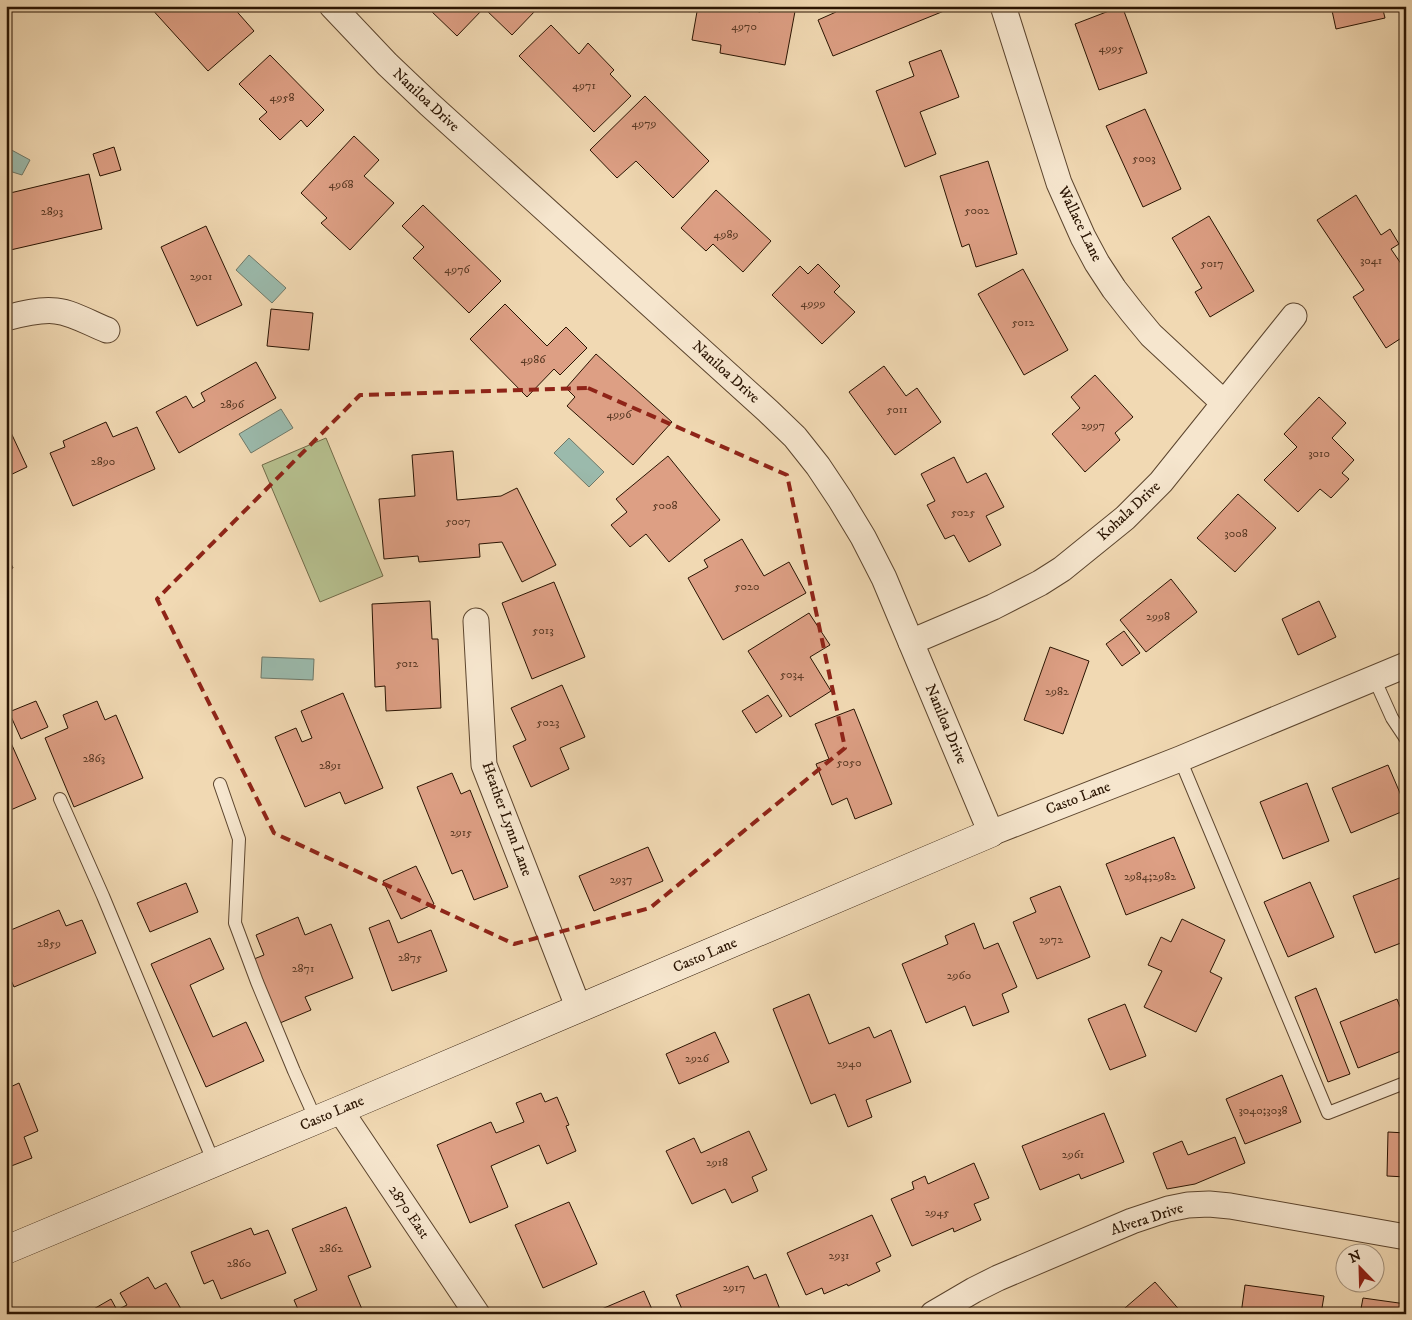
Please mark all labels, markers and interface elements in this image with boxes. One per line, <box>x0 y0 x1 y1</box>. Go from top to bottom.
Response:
house number: 4970 <box>731 19 757 34</box>
house number: 4995 <box>1099 41 1123 56</box>
street label: Naniloa Drive <box>389 64 463 136</box>
house number: 4971 <box>572 78 596 93</box>
house number: 4958 <box>270 90 294 105</box>
house number: 4979 <box>631 116 657 131</box>
house number: 5003 <box>1132 151 1156 166</box>
house number: 4968 <box>328 177 354 192</box>
street label: Wallace Lane <box>1053 182 1106 265</box>
house number: 5002 <box>965 203 989 218</box>
house number: 2893 <box>41 204 63 219</box>
house number: 4989 <box>714 227 738 242</box>
house number: 3041 <box>1360 253 1382 268</box>
house number: 5017 <box>1200 256 1224 271</box>
house number: 4976 <box>444 262 470 277</box>
house number: 2901 <box>190 269 212 284</box>
house number: 4999 <box>801 296 825 311</box>
house number: 5012 <box>1012 315 1034 330</box>
street label: Naniloa Drive <box>688 337 764 407</box>
house number: 4986 <box>520 352 546 367</box>
house number: 2896 <box>220 397 245 412</box>
house number: 5011 <box>886 402 908 417</box>
house number: 4996 <box>606 407 632 422</box>
house number: 2997 <box>1081 418 1105 433</box>
house number: 3010 <box>1308 446 1330 461</box>
house number: 2890 <box>91 454 115 469</box>
street label: Kohala Drive <box>1094 477 1164 545</box>
house number: 5008 <box>653 498 677 513</box>
house number: 5025 <box>951 505 975 520</box>
house number: 5007 <box>445 514 471 529</box>
house number: 3008 <box>1224 526 1248 541</box>
house number: 5020 <box>735 579 759 594</box>
house number: 2998 <box>1146 609 1170 624</box>
house number: 5013 <box>532 623 554 638</box>
house number: 5012 <box>396 656 418 671</box>
house number: 5034 <box>780 667 805 682</box>
street label: Naniloa Drive <box>921 681 971 767</box>
house number: 2982 <box>1045 684 1069 699</box>
house number: 5023 <box>537 715 559 730</box>
house number: 2863 <box>83 751 105 766</box>
house number: 5050 <box>837 755 861 770</box>
house number: 2891 <box>319 758 341 773</box>
street label: Heather Lynn Lane <box>477 759 537 879</box>
street label: Casto Lane <box>1043 777 1113 819</box>
house number: 2915 <box>450 825 472 840</box>
house number: 2984;2982 <box>1124 869 1176 884</box>
house number: 2937 <box>610 872 632 887</box>
house number: 2972 <box>1039 932 1063 947</box>
street label: Casto Lane <box>670 933 740 977</box>
house number: 2859 <box>37 936 61 951</box>
house number: 2875 <box>398 950 422 965</box>
house number: 2871 <box>292 961 314 976</box>
house number: 2960 <box>947 968 971 983</box>
house number: 2926 <box>685 1051 710 1066</box>
house number: 2940 <box>836 1056 862 1071</box>
street label: Casto Lane <box>297 1091 367 1135</box>
house number: 3040;3038 <box>1238 1103 1288 1118</box>
house number: 2961 <box>1062 1147 1084 1162</box>
house number: 2918 <box>706 1155 728 1170</box>
street label: 2870 East <box>384 1181 434 1243</box>
street label: Alvera Drive <box>1108 1198 1186 1240</box>
house number: 2945 <box>925 1205 949 1220</box>
house number: 2862 <box>319 1241 343 1256</box>
north arrow <box>1334 1242 1384 1292</box>
text: N <box>1347 1246 1365 1267</box>
house number: 2931 <box>829 1248 849 1263</box>
house number: 2860 <box>227 1256 251 1271</box>
house number: 2917 <box>723 1280 745 1295</box>

